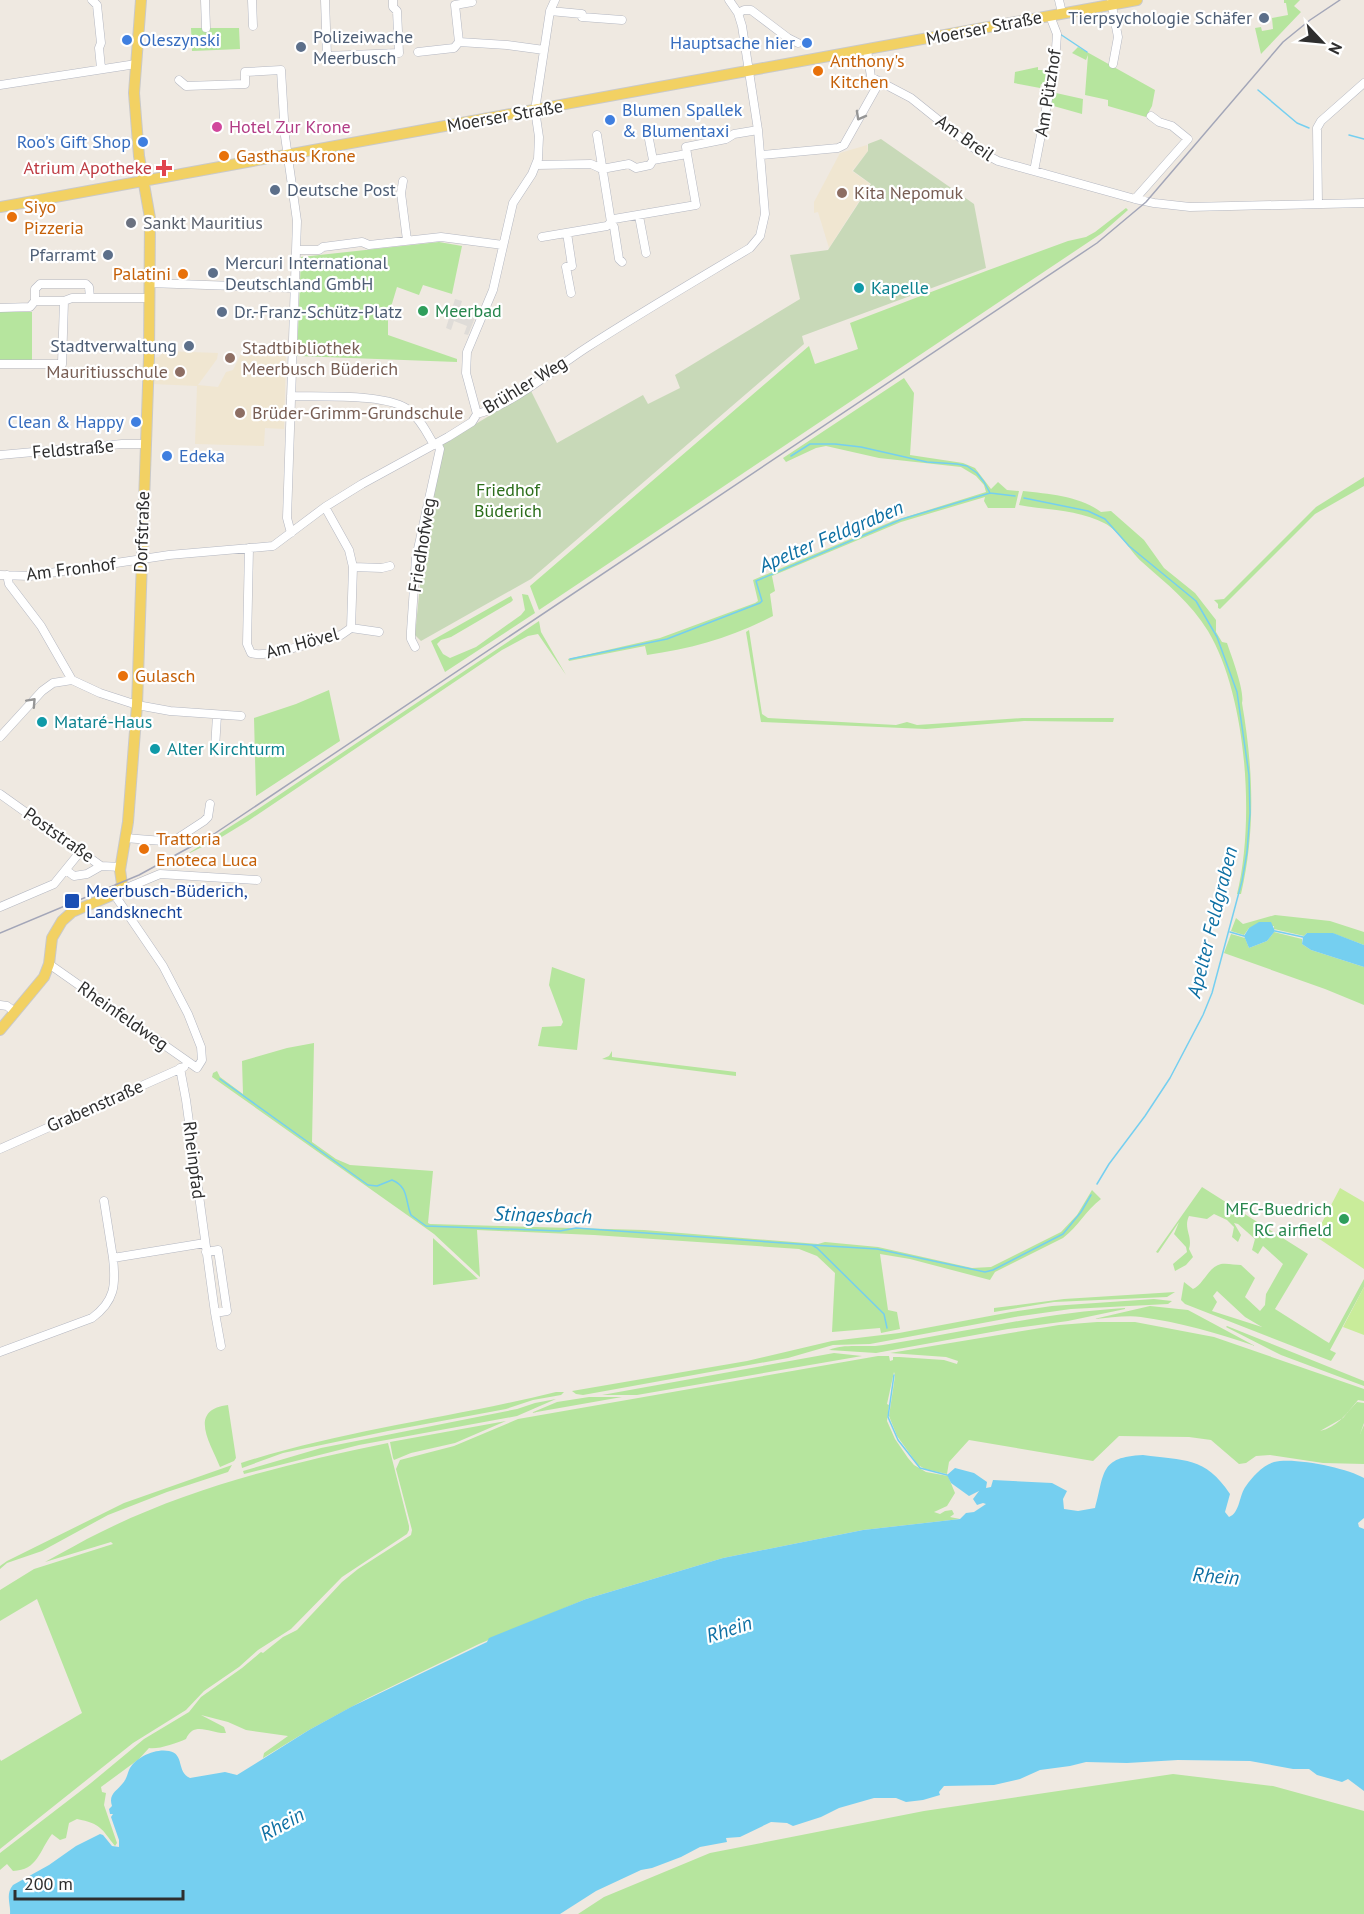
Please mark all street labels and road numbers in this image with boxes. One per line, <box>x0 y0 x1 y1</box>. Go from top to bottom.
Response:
street label: Moerser Straße <box>924 5 1044 50</box>
street label: Am Pützhof <box>1029 46 1066 138</box>
street label: Moerser Straße <box>445 94 565 137</box>
street label: Am Breil <box>932 109 999 166</box>
street label: Brühler Weg <box>479 351 571 419</box>
street label: Feldstraße <box>31 433 115 464</box>
street label: Dorfstraße <box>129 491 154 573</box>
street label: Friedhofweg <box>403 496 440 594</box>
street label: Am Fronhof <box>25 551 118 585</box>
street label: Am Hövel <box>263 622 341 663</box>
street label: Poststraße <box>19 802 99 867</box>
street label: Rheinfeldweg <box>73 976 173 1055</box>
street label: Grabenstraße <box>43 1074 147 1137</box>
street label: Rheinpfad <box>178 1120 211 1200</box>

